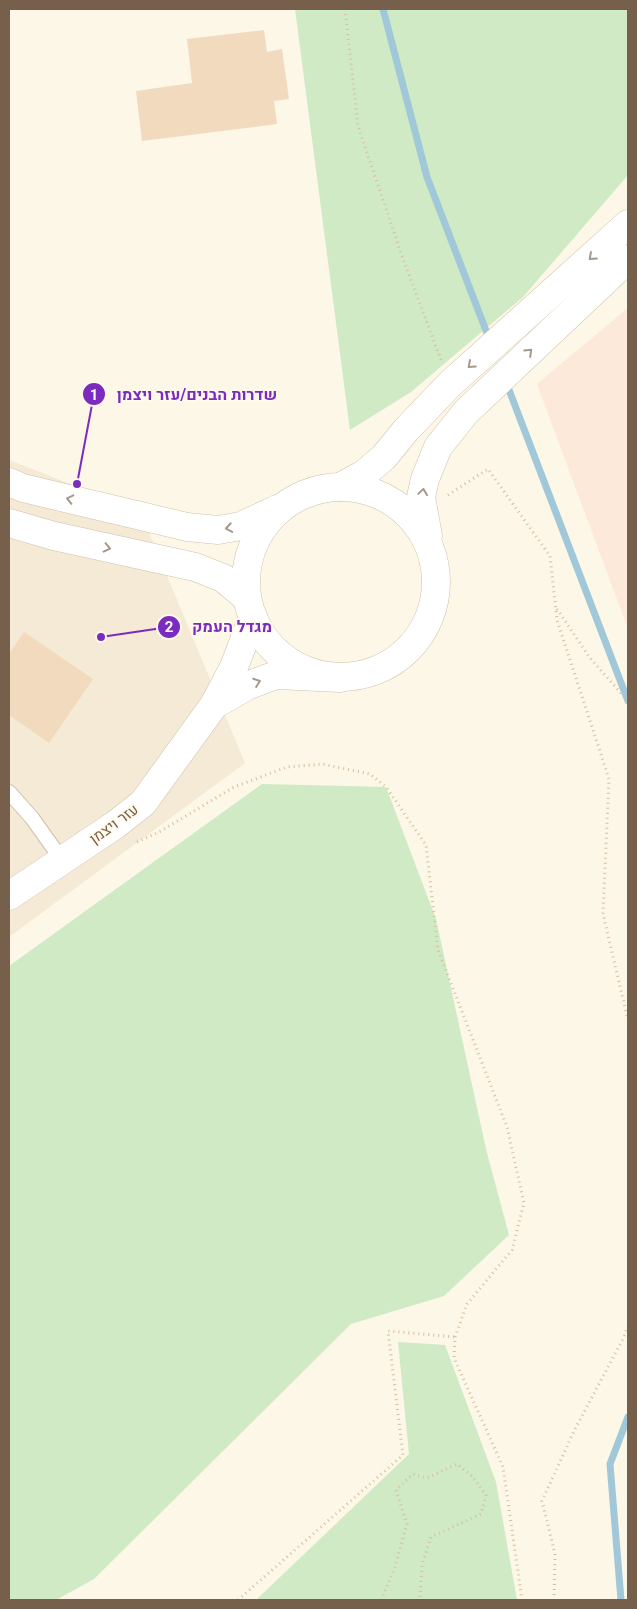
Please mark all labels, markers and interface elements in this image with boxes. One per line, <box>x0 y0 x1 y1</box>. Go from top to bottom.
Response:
one-way arrow <box>589 251 598 260</box>
one-way arrow <box>524 349 533 358</box>
one-way arrow <box>467 359 476 368</box>
callout: שדרות הבנים/עזר ויצמן <box>82 379 287 410</box>
text: שדרות הבנים/עזר ויצמן <box>117 385 277 404</box>
text: 1 <box>90 386 98 404</box>
one-way arrow <box>417 487 427 496</box>
one-way arrow <box>65 494 74 505</box>
one-way arrow <box>224 522 233 532</box>
one-way arrow <box>102 542 111 553</box>
callout: מגדל העמק <box>157 611 282 642</box>
text: מגדל העמק <box>192 617 272 636</box>
text: 2 <box>165 618 174 636</box>
one-way arrow <box>253 678 261 688</box>
street label: עזר ויצמן <box>86 800 142 848</box>

